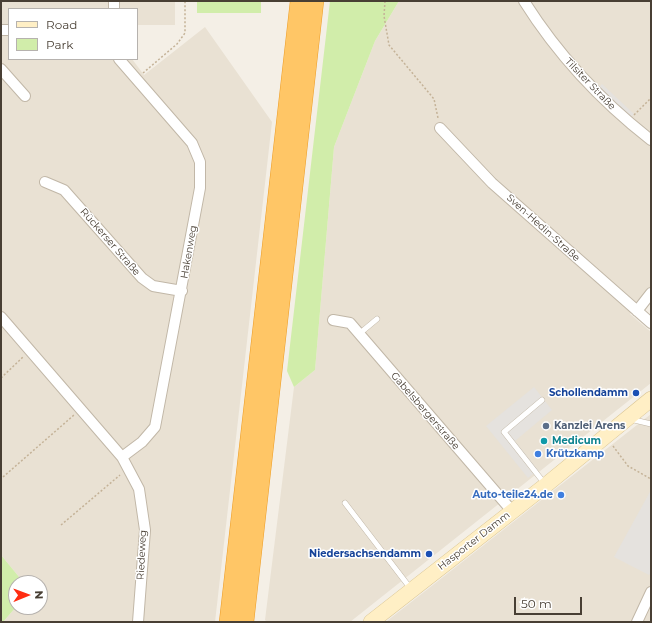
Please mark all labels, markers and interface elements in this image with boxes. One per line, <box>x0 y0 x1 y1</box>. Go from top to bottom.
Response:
legend <box>8 8 138 60</box>
text: Road <box>46 17 77 32</box>
text: Park <box>46 37 73 52</box>
street label: Tilsiter Straße <box>562 56 618 112</box>
street label: Sven-Hedin-Straße <box>504 192 582 264</box>
street label: Rückerser Straße <box>77 206 143 278</box>
street label: Hakenweg <box>178 224 200 280</box>
street label: Gabelsbergerstraße <box>388 370 462 452</box>
place label: Schollendamm <box>549 387 628 399</box>
marker: Schollendamm <box>631 388 641 398</box>
place label: Kanzlei Arens <box>554 420 625 432</box>
marker: Kanzlei Arens <box>541 421 551 431</box>
place label: Medicum <box>552 435 601 447</box>
marker: Medicum <box>539 436 549 446</box>
place label: Krützkamp <box>546 448 604 460</box>
marker: Krützkamp <box>533 449 543 459</box>
place label: Auto-teile24.de <box>472 489 553 501</box>
marker: Auto-teile24.de <box>556 490 566 500</box>
street label: Hasporter Damm <box>436 509 512 573</box>
street label: Riedeweg <box>135 530 149 580</box>
place label: Niedersachsendamm <box>309 548 421 560</box>
marker: Niedersachsendamm <box>424 549 434 559</box>
north arrow <box>8 575 48 615</box>
scale bar <box>516 589 584 615</box>
text: N <box>32 590 46 599</box>
text: 50 m <box>521 596 552 611</box>

